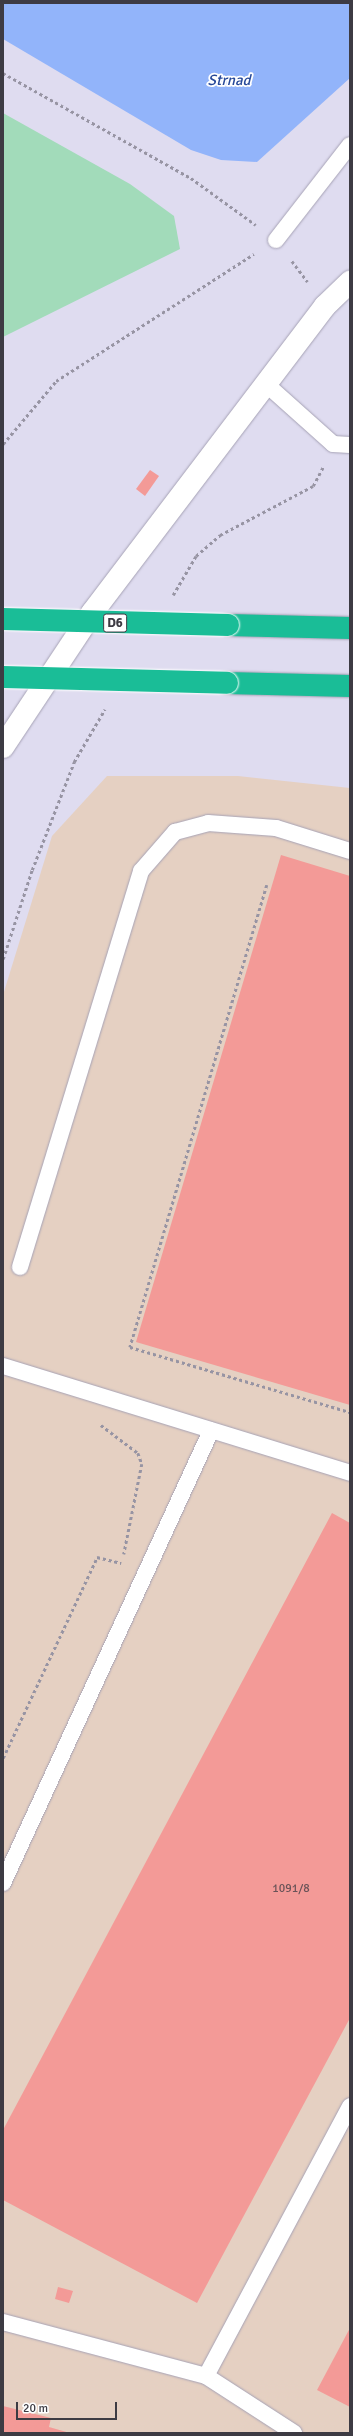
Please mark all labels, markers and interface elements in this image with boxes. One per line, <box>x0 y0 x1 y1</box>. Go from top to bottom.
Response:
water label: Strnad <box>208 72 250 90</box>
road number: D6 <box>103 612 127 634</box>
house number: 1091/8 <box>272 1882 310 1896</box>
scale bar <box>18 2394 119 2420</box>
text: 20 m <box>23 2401 48 2416</box>

